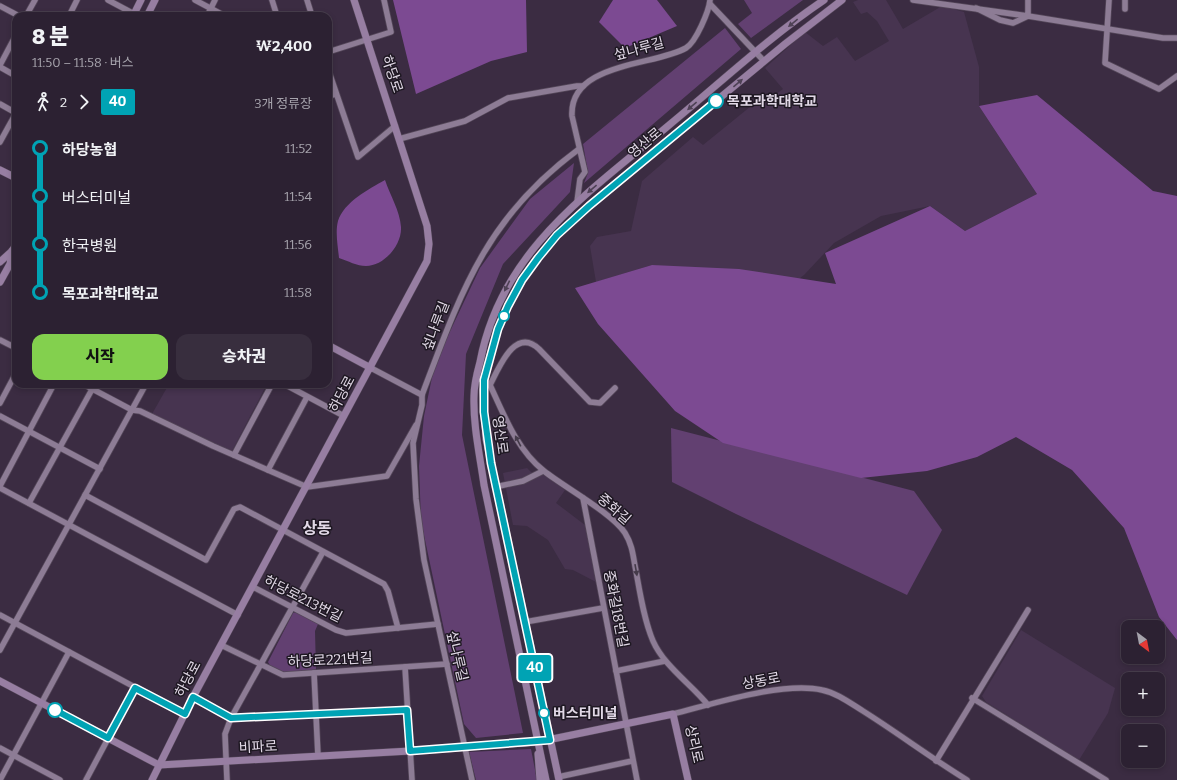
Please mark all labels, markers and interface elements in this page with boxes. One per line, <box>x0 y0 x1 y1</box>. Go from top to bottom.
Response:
one-way arrow <box>787 19 798 28</box>
text: 8 분 <box>32 23 69 50</box>
street label: 섶나루길 <box>612 34 666 64</box>
text: ₩2,400 <box>256 37 312 55</box>
street label: 하당로 <box>378 53 406 95</box>
text: 11:50 – 11:58 · 버스 <box>32 55 134 70</box>
one-way arrow <box>733 78 743 87</box>
icon: walk <box>32 91 54 113</box>
icon: forward <box>73 91 95 113</box>
text: 40 <box>109 93 127 110</box>
marker: 목포과학대학교 <box>708 93 724 109</box>
place label: 목포과학대학교 <box>727 93 817 110</box>
text: 2 <box>60 95 67 110</box>
text: 3개 정류장 <box>254 96 312 111</box>
one-way arrow <box>687 101 697 110</box>
street label: 영산로 <box>625 124 665 162</box>
text: 하당농협 <box>62 141 117 159</box>
text: 11:52 <box>285 141 312 156</box>
one-way arrow <box>587 185 598 194</box>
text: 버스터미널 <box>62 189 131 207</box>
text: 11:54 <box>284 189 312 204</box>
text: 한국병원 <box>62 237 117 255</box>
text: 11:56 <box>284 237 312 252</box>
one-way arrow <box>504 281 510 292</box>
text: 목포과학대학교 <box>62 285 159 303</box>
text: 11:58 <box>284 285 312 300</box>
street label: 섶나루길 <box>419 299 453 353</box>
unlabelled marker <box>498 310 510 322</box>
button: 시작 <box>32 334 168 380</box>
button: 승차권 <box>176 334 312 380</box>
street label: 하당로 <box>325 373 359 415</box>
street label: 영산로 <box>489 415 511 455</box>
one-way arrow <box>515 436 521 447</box>
street label: 중화길 <box>594 490 634 528</box>
district label: 상동 <box>302 519 332 538</box>
one-way arrow <box>633 564 639 576</box>
street label: 중화길18번길 <box>600 569 632 649</box>
street label: 하당로213번길 <box>261 572 345 626</box>
north arrow <box>1121 620 1165 664</box>
map controls <box>1121 620 1165 768</box>
street label: 섶나루길 <box>443 629 471 683</box>
street label: 하당로221번길 <box>287 649 373 671</box>
line badge: 40 <box>517 655 553 681</box>
street label: 하당로 <box>171 658 205 700</box>
text: 40 <box>526 659 544 676</box>
street label: 상동로 <box>740 669 782 693</box>
button: + <box>1121 672 1165 716</box>
unlabelled marker <box>47 702 63 718</box>
place label: 버스터미널 <box>553 705 617 722</box>
marker: 버스터미널 <box>538 707 550 719</box>
street label: 상리로 <box>681 723 707 765</box>
button: − <box>1121 724 1165 768</box>
street label: 비파로 <box>238 737 278 756</box>

